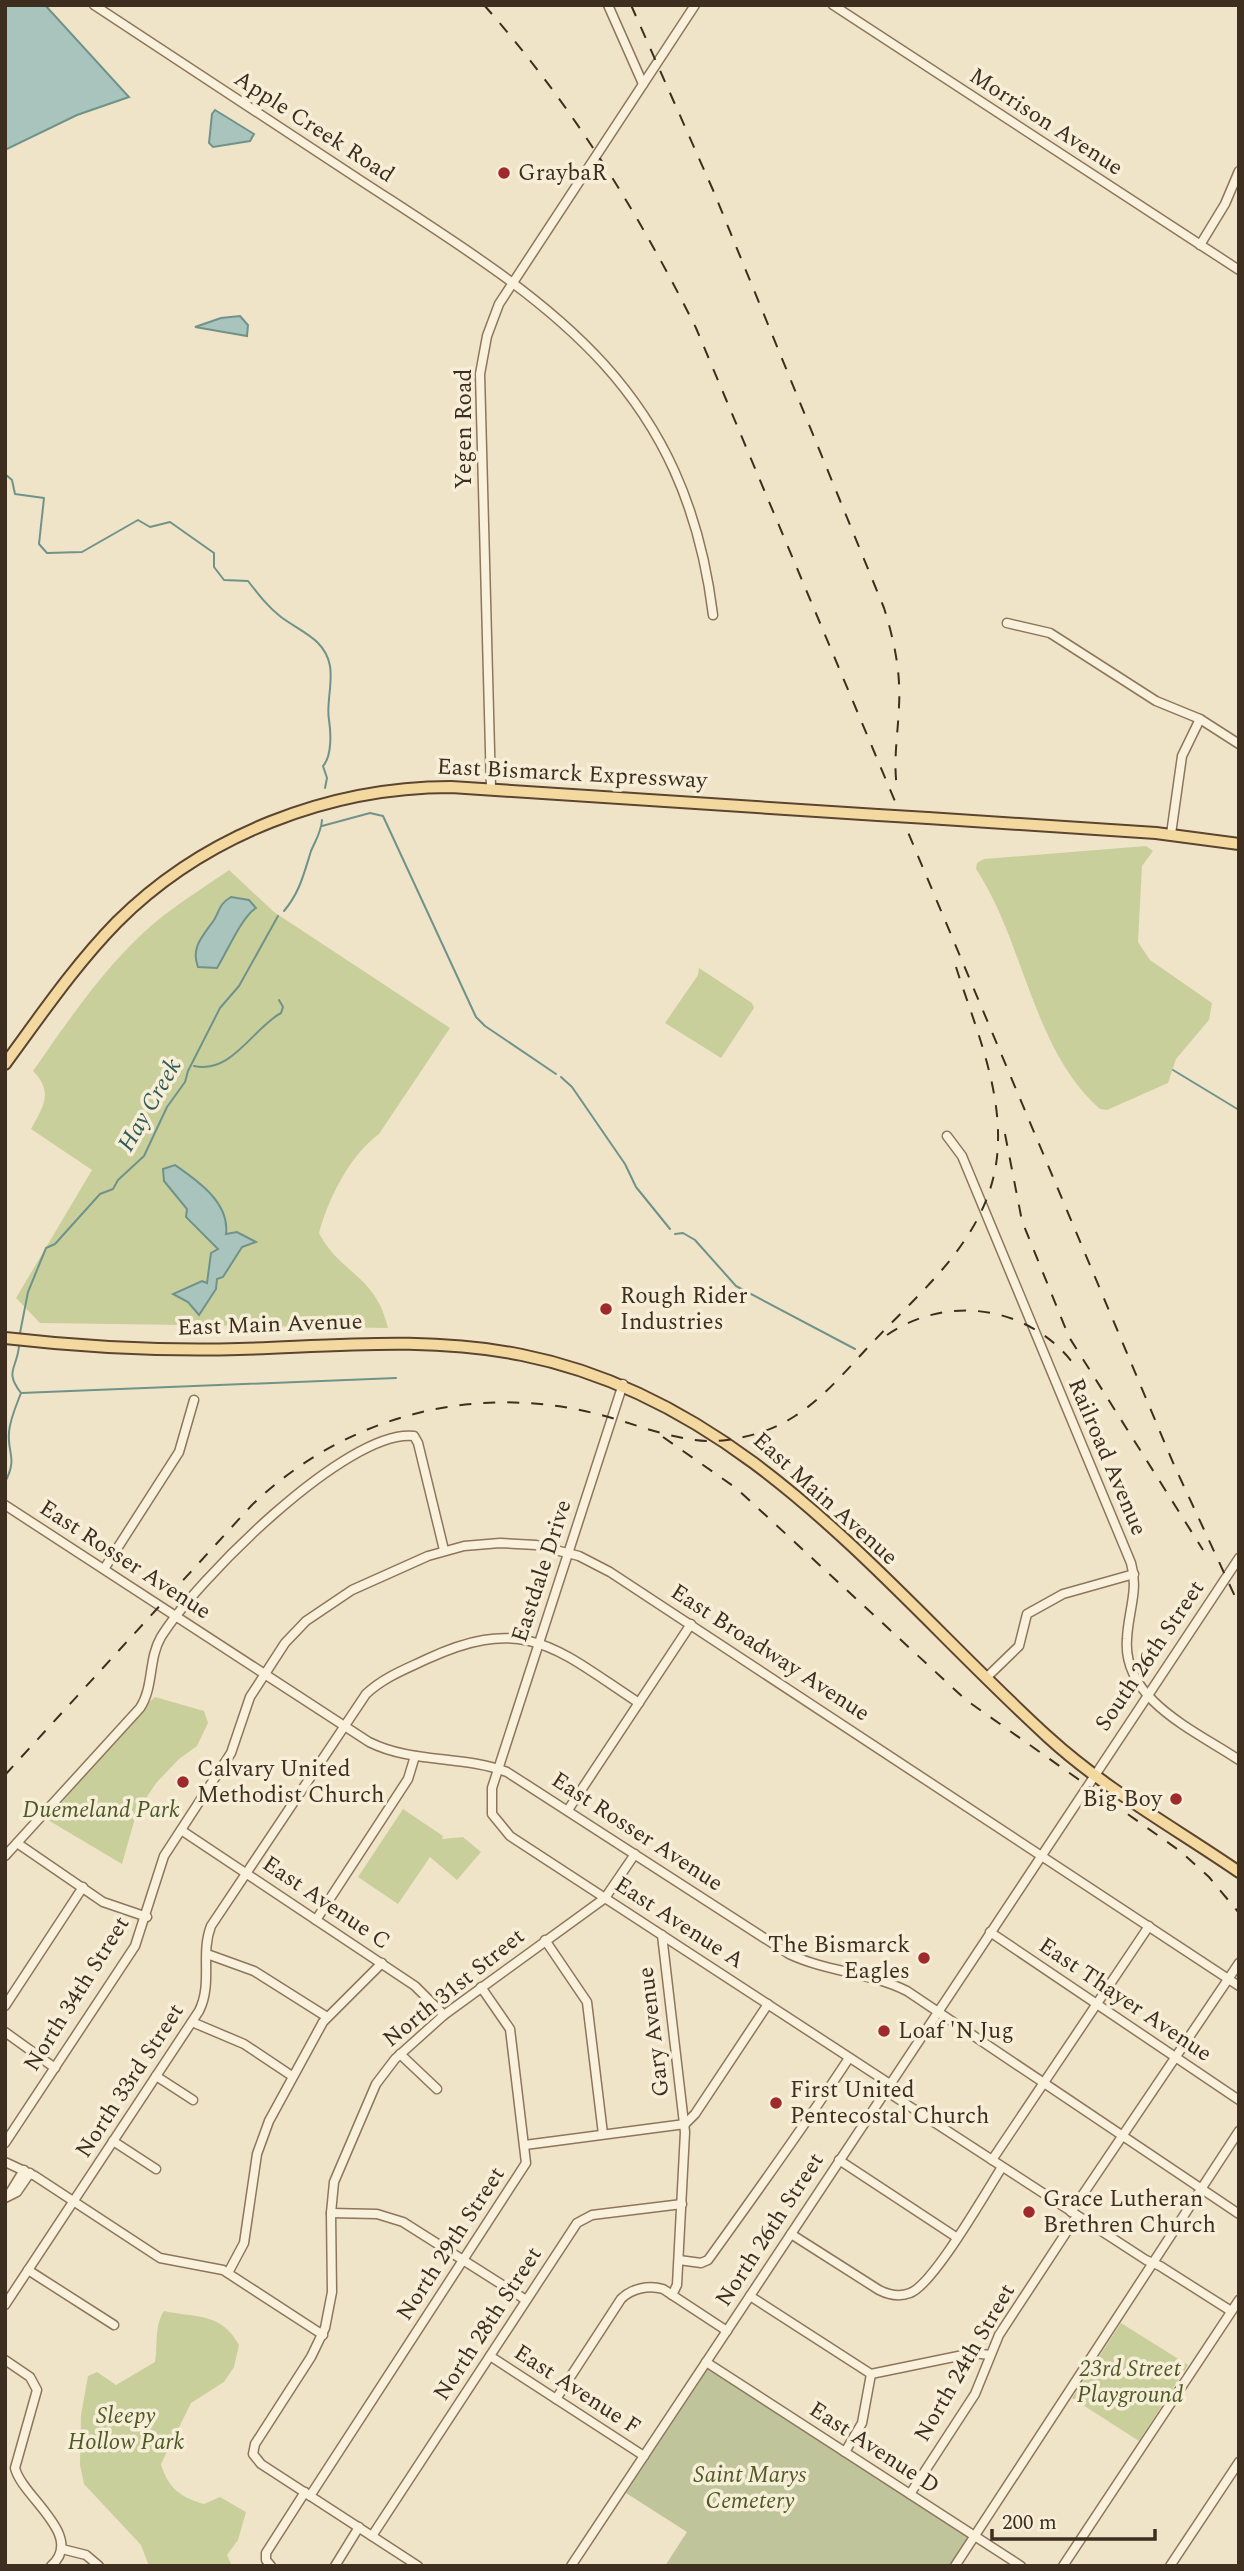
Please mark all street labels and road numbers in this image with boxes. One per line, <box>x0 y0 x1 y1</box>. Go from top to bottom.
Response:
street label: Morrison Avenue <box>962 59 1130 185</box>
street label: Apple Creek Road <box>227 62 401 192</box>
street label: Yegen Road <box>447 369 482 489</box>
street label: East Bismarck Expressway <box>436 749 709 799</box>
street label: East Main Avenue <box>177 1304 363 1346</box>
street label: Railroad Avenue <box>1058 1373 1156 1541</box>
street label: East Main Avenue <box>744 1424 906 1574</box>
street label: East Rosser Avenue <box>32 1491 218 1629</box>
street label: Eastdale Drive <box>502 1495 582 1647</box>
street label: South 26th Street <box>1086 1573 1214 1739</box>
street label: East Broadway Avenue <box>663 1575 877 1731</box>
street label: East Rosser Avenue <box>544 1763 730 1901</box>
street label: East Avenue C <box>255 1847 397 1959</box>
street label: East Avenue A <box>607 1868 751 1978</box>
street label: North 34th Street <box>15 1909 139 2079</box>
street label: North 31st Street <box>375 1920 533 2056</box>
street label: East Thayer Avenue <box>1031 1929 1219 2071</box>
street label: Gary Avenue <box>629 1965 679 2099</box>
street label: North 33rd Street <box>67 1997 193 2165</box>
street label: North 26th Street <box>707 2146 833 2314</box>
street label: North 29th Street <box>388 2160 514 2328</box>
street label: North 28th Street <box>425 2240 551 2408</box>
street label: North 24th Street <box>905 2277 1025 2449</box>
street label: East Avenue F <box>506 2336 648 2444</box>
street label: East Avenue D <box>802 2393 946 2503</box>

